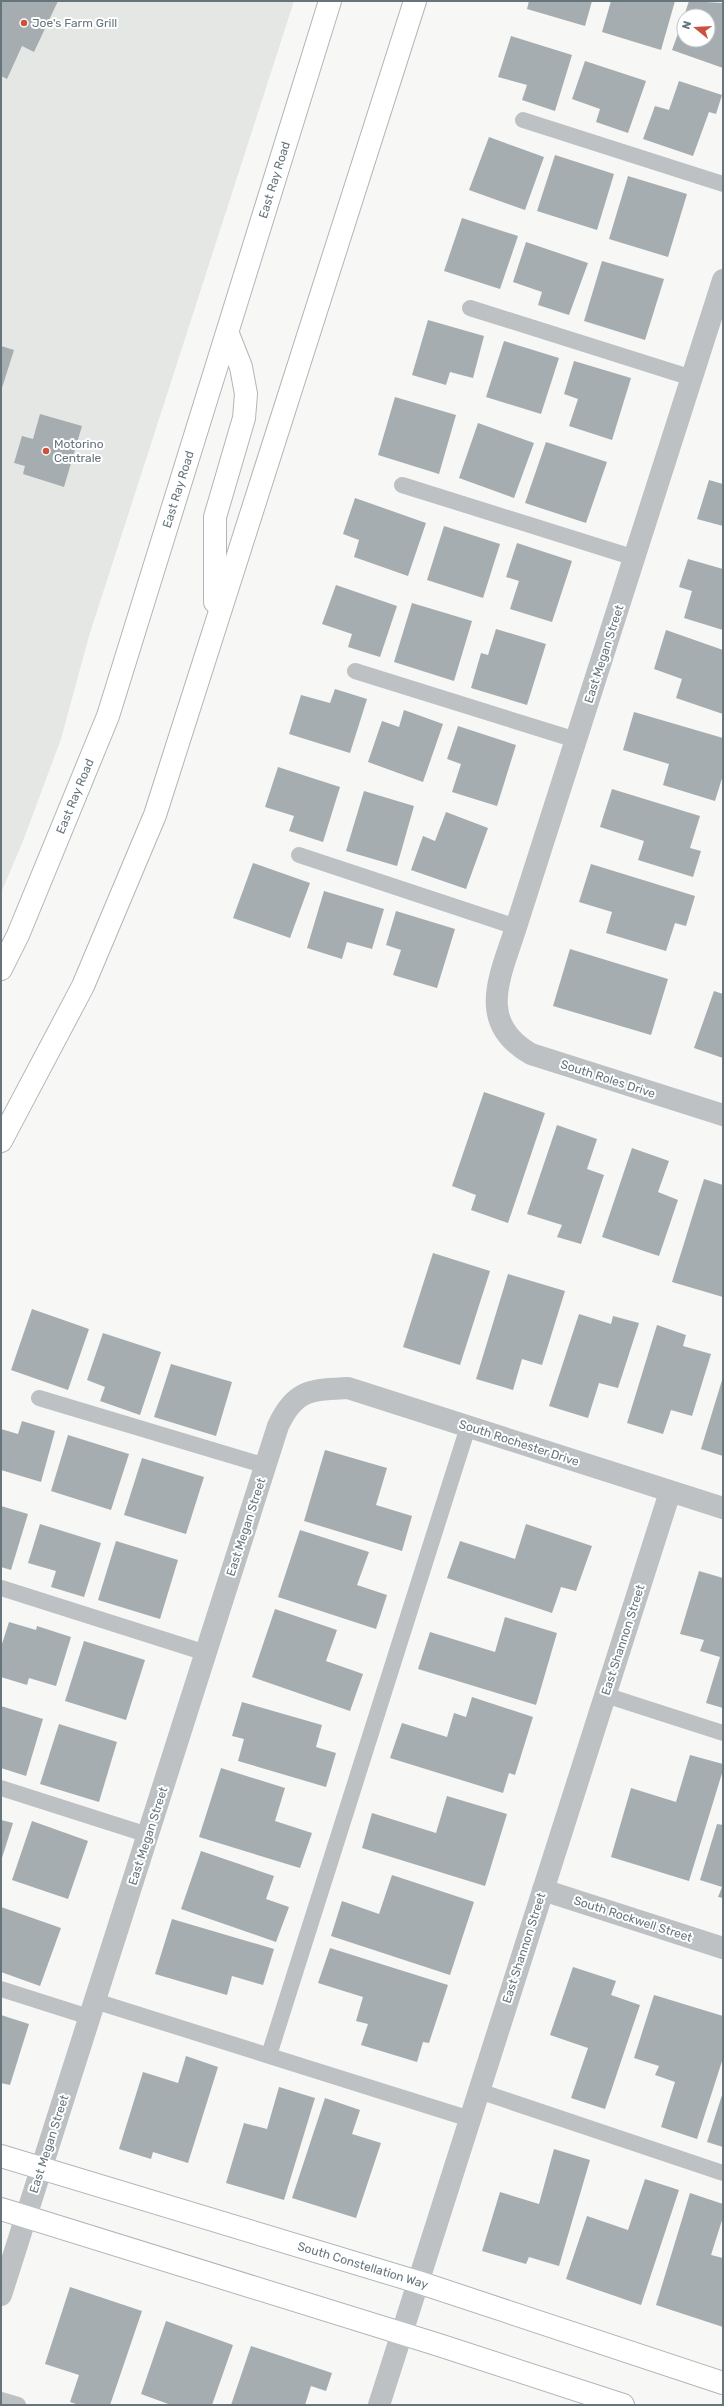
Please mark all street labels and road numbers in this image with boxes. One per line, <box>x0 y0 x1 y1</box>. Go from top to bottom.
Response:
street label: East Ray Road <box>256 140 293 220</box>
street label: East Ray Road <box>160 449 197 530</box>
street label: East Megan Street <box>581 603 627 705</box>
street label: East Ray Road <box>53 757 97 836</box>
street label: South Roles Drive <box>559 1057 657 1101</box>
street label: South Rochester Drive <box>457 1417 581 1469</box>
street label: East Megan Street <box>223 1476 269 1578</box>
street label: East Shannon Street <box>599 1583 648 1697</box>
street label: East Megan Street <box>125 1785 171 1887</box>
street label: East Shannon Street <box>500 1891 549 2005</box>
street label: South Rockwell Street <box>572 1893 694 1945</box>
street label: East Megan Street <box>26 2093 72 2195</box>
street label: South Constellation Way <box>296 2239 430 2292</box>

